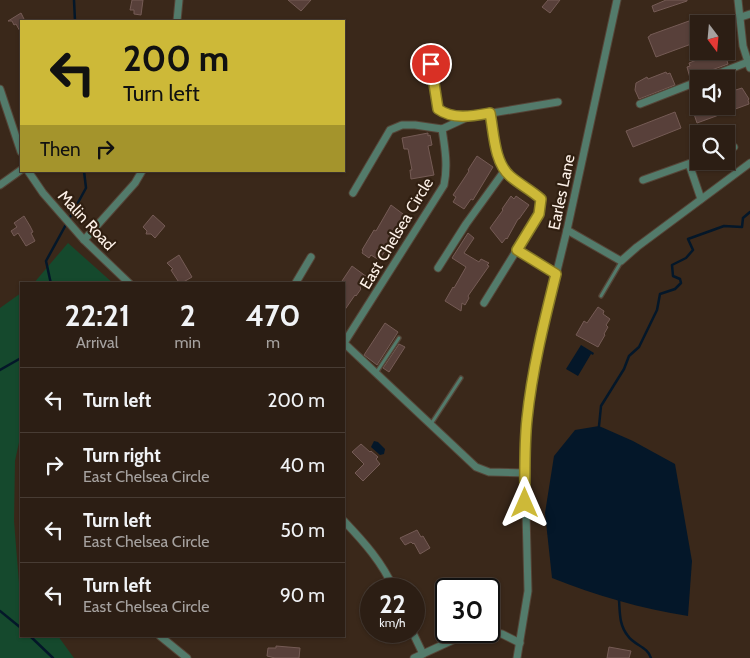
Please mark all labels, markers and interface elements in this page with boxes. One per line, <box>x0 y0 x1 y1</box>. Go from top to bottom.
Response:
north arrow <box>690 15 735 60</box>
map controls <box>690 15 735 170</box>
text: 200 m <box>123 37 229 80</box>
icon: left <box>40 40 105 105</box>
pin <box>410 43 452 85</box>
icon: arrive <box>417 50 445 78</box>
button: sound <box>690 70 735 115</box>
text: Turn left <box>123 80 200 107</box>
button: search <box>690 125 735 170</box>
icon: right <box>91 135 119 163</box>
text: Then <box>40 138 81 161</box>
street label: Earles Lane <box>544 153 579 232</box>
street label: East Chelsea Circle <box>356 174 437 292</box>
street label: Malin Road <box>54 186 119 254</box>
text: 22:21 <box>65 297 130 334</box>
text: 2 <box>180 297 196 334</box>
text: 470 <box>246 297 300 334</box>
text: Arrival <box>76 333 119 352</box>
text: min <box>175 333 201 352</box>
text: m <box>266 333 280 352</box>
icon: left <box>40 386 68 414</box>
text: Turn left <box>83 389 151 412</box>
text: 200 m <box>268 389 325 412</box>
text: Turn right <box>83 444 161 467</box>
icon: right <box>40 451 68 479</box>
text: 40 m <box>280 454 325 477</box>
text: East Chelsea Circle <box>83 467 210 486</box>
position arrow <box>498 476 550 528</box>
text: Turn left <box>83 509 151 532</box>
icon: left <box>40 516 68 544</box>
text: 50 m <box>281 519 325 542</box>
text: East Chelsea Circle <box>83 532 210 551</box>
text: Turn left <box>83 574 151 597</box>
speed limit sign: 30 <box>435 578 500 643</box>
icon: left <box>40 581 68 609</box>
text: 90 m <box>280 584 325 607</box>
text: 22 <box>379 589 406 619</box>
text: East Chelsea Circle <box>83 597 210 616</box>
text: km/h <box>379 615 406 630</box>

